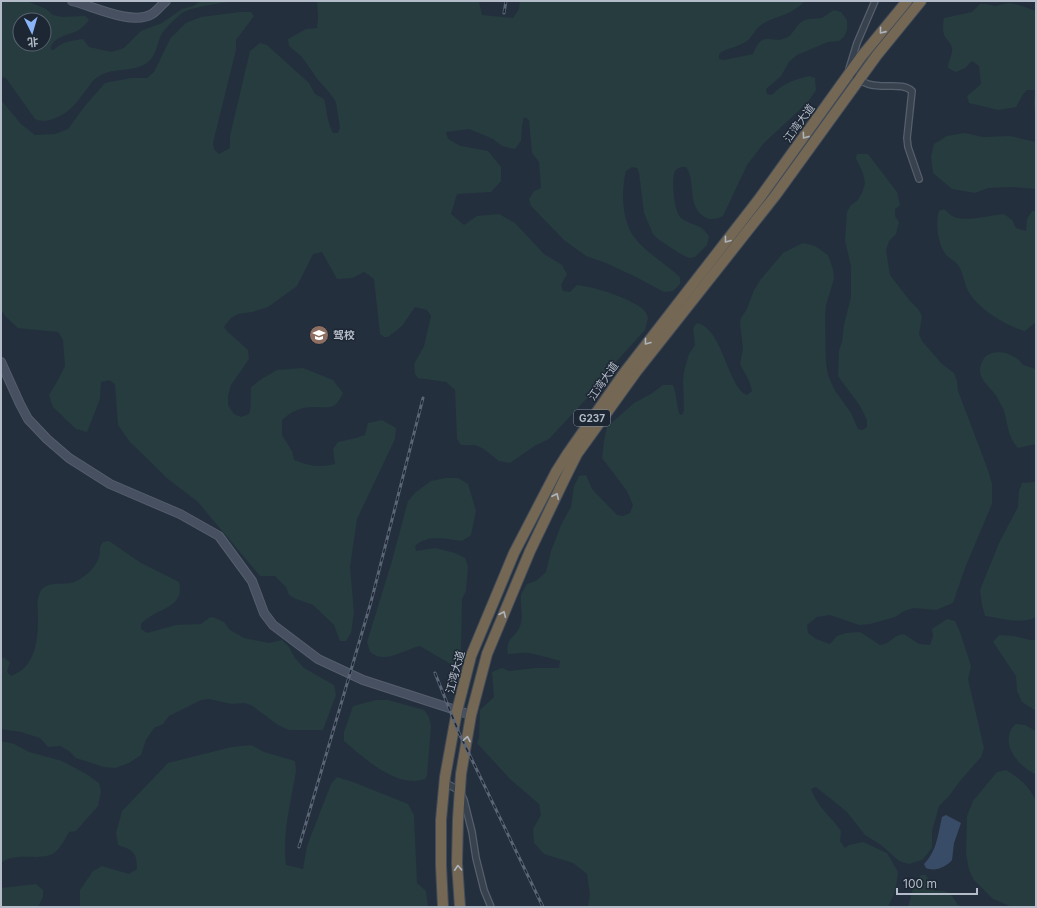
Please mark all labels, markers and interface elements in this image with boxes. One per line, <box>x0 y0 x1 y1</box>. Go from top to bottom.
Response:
north arrow <box>12 12 52 52</box>
one-way arrow <box>880 27 887 34</box>
text: 北 <box>27 35 39 49</box>
street label: 江湾大道 <box>780 101 818 145</box>
one-way arrow <box>802 131 809 138</box>
one-way arrow <box>725 235 732 242</box>
school or university icon: 驾校 <box>308 324 330 346</box>
place label: 驾校 <box>333 328 355 342</box>
one-way arrow <box>645 338 652 345</box>
street label: 江湾大道 <box>585 359 621 403</box>
road number: G237 <box>574 410 610 426</box>
one-way arrow <box>551 492 559 500</box>
one-way arrow <box>499 611 507 618</box>
street label: 江湾大道 <box>443 649 467 695</box>
one-way arrow <box>462 736 471 742</box>
one-way arrow <box>453 865 462 871</box>
scale bar <box>897 870 977 896</box>
text: 100 m <box>903 876 937 891</box>

